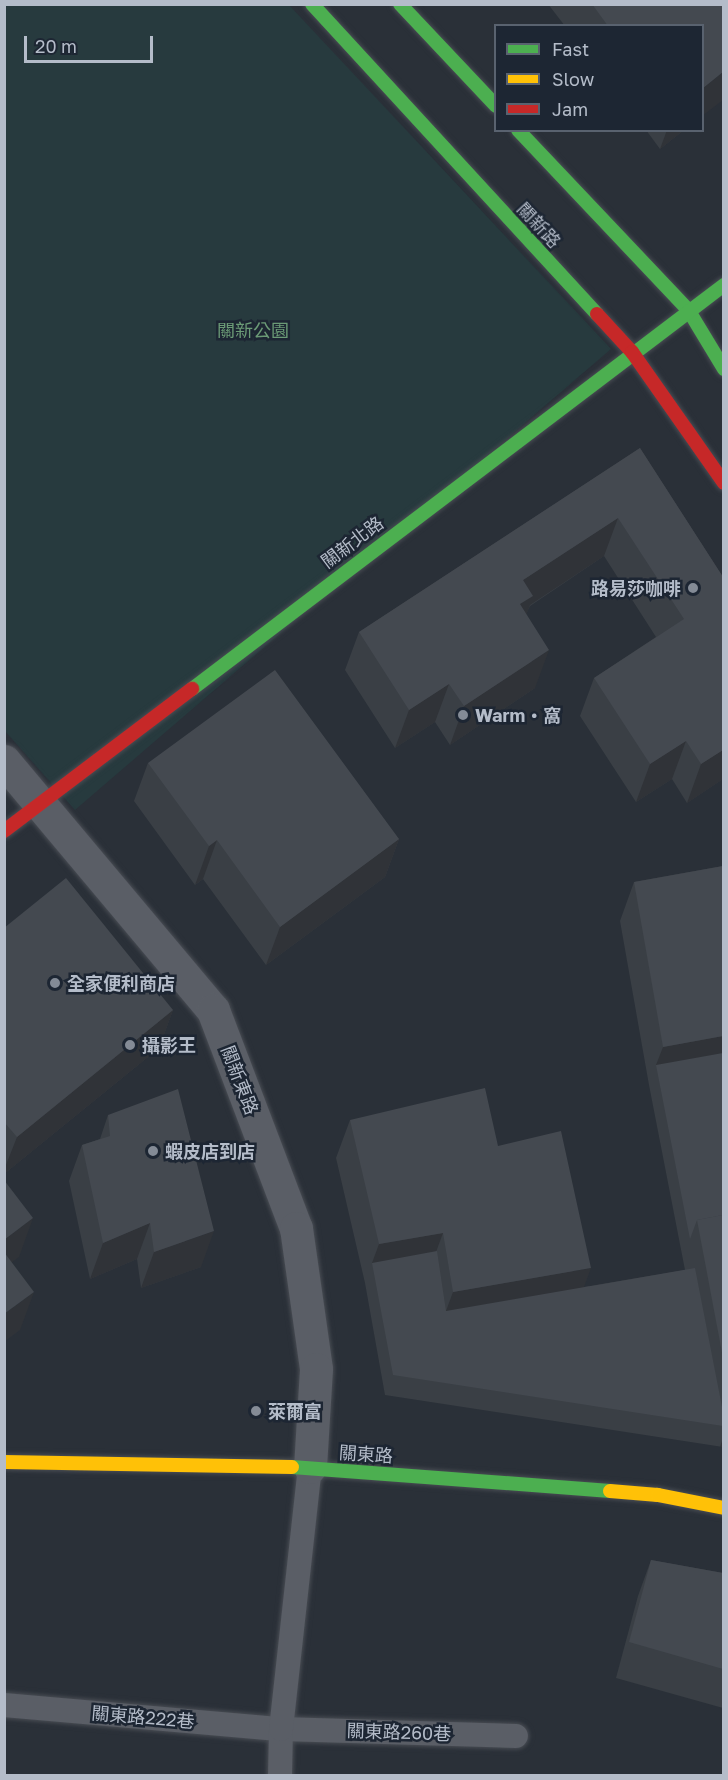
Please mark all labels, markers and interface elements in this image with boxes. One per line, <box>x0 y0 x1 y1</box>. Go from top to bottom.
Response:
scale bar <box>27 24 156 62</box>
legend <box>494 24 704 132</box>
text: 20 m <box>35 35 77 57</box>
text: Fast <box>552 38 589 60</box>
text: Slow <box>552 68 594 90</box>
text: Jam <box>552 98 588 120</box>
street label: 關新路 <box>513 198 565 252</box>
park label: 關新公園 <box>217 319 289 341</box>
street label: 關新北路 <box>317 512 387 572</box>
place label: 路易莎咖啡 <box>591 577 681 599</box>
marker: 路易莎咖啡 <box>686 581 700 595</box>
place label: Warm・窩 <box>475 704 561 726</box>
marker: Warm・窩 <box>456 708 470 722</box>
place label: 全家便利商店 <box>67 972 175 994</box>
marker: 全家便利商店 <box>48 976 62 990</box>
place label: 攝影王 <box>142 1034 196 1056</box>
marker: 攝影王 <box>123 1038 137 1052</box>
street label: 關新東路 <box>217 1043 263 1117</box>
place label: 蝦皮店到店 <box>165 1140 255 1162</box>
marker: 蝦皮店到店 <box>146 1144 160 1158</box>
place label: 萊爾富 <box>268 1400 322 1422</box>
marker: 萊爾富 <box>249 1404 263 1418</box>
street label: 關東路 <box>338 1441 394 1467</box>
street label: 關東路222巷 <box>91 1702 195 1732</box>
street label: 關東路260巷 <box>346 1719 452 1745</box>

